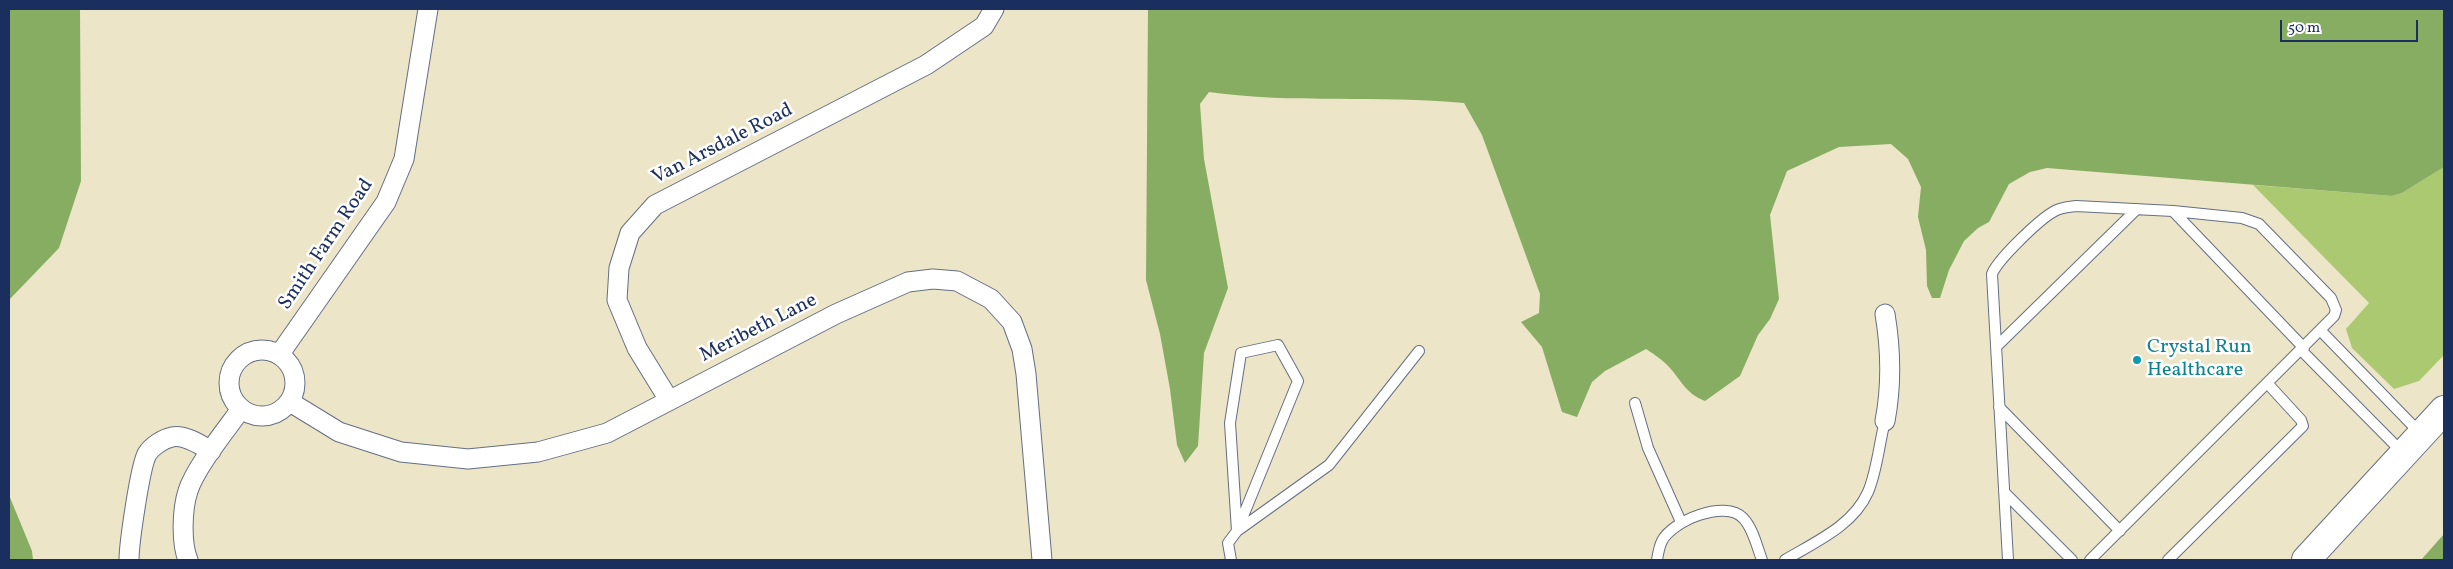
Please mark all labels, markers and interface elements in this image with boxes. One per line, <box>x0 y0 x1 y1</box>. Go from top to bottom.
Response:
scale bar <box>2283 10 2420 42</box>
text: 50 m <box>2288 18 2320 39</box>
street label: Van Arsdale Road <box>649 99 797 191</box>
street label: Smith Farm Road <box>274 175 380 315</box>
street label: Meribeth Lane <box>697 289 821 369</box>
place label: Crystal Run Healthcare <box>2147 336 2252 383</box>
marker: Crystal Run Healthcare <box>2131 354 2143 366</box>

